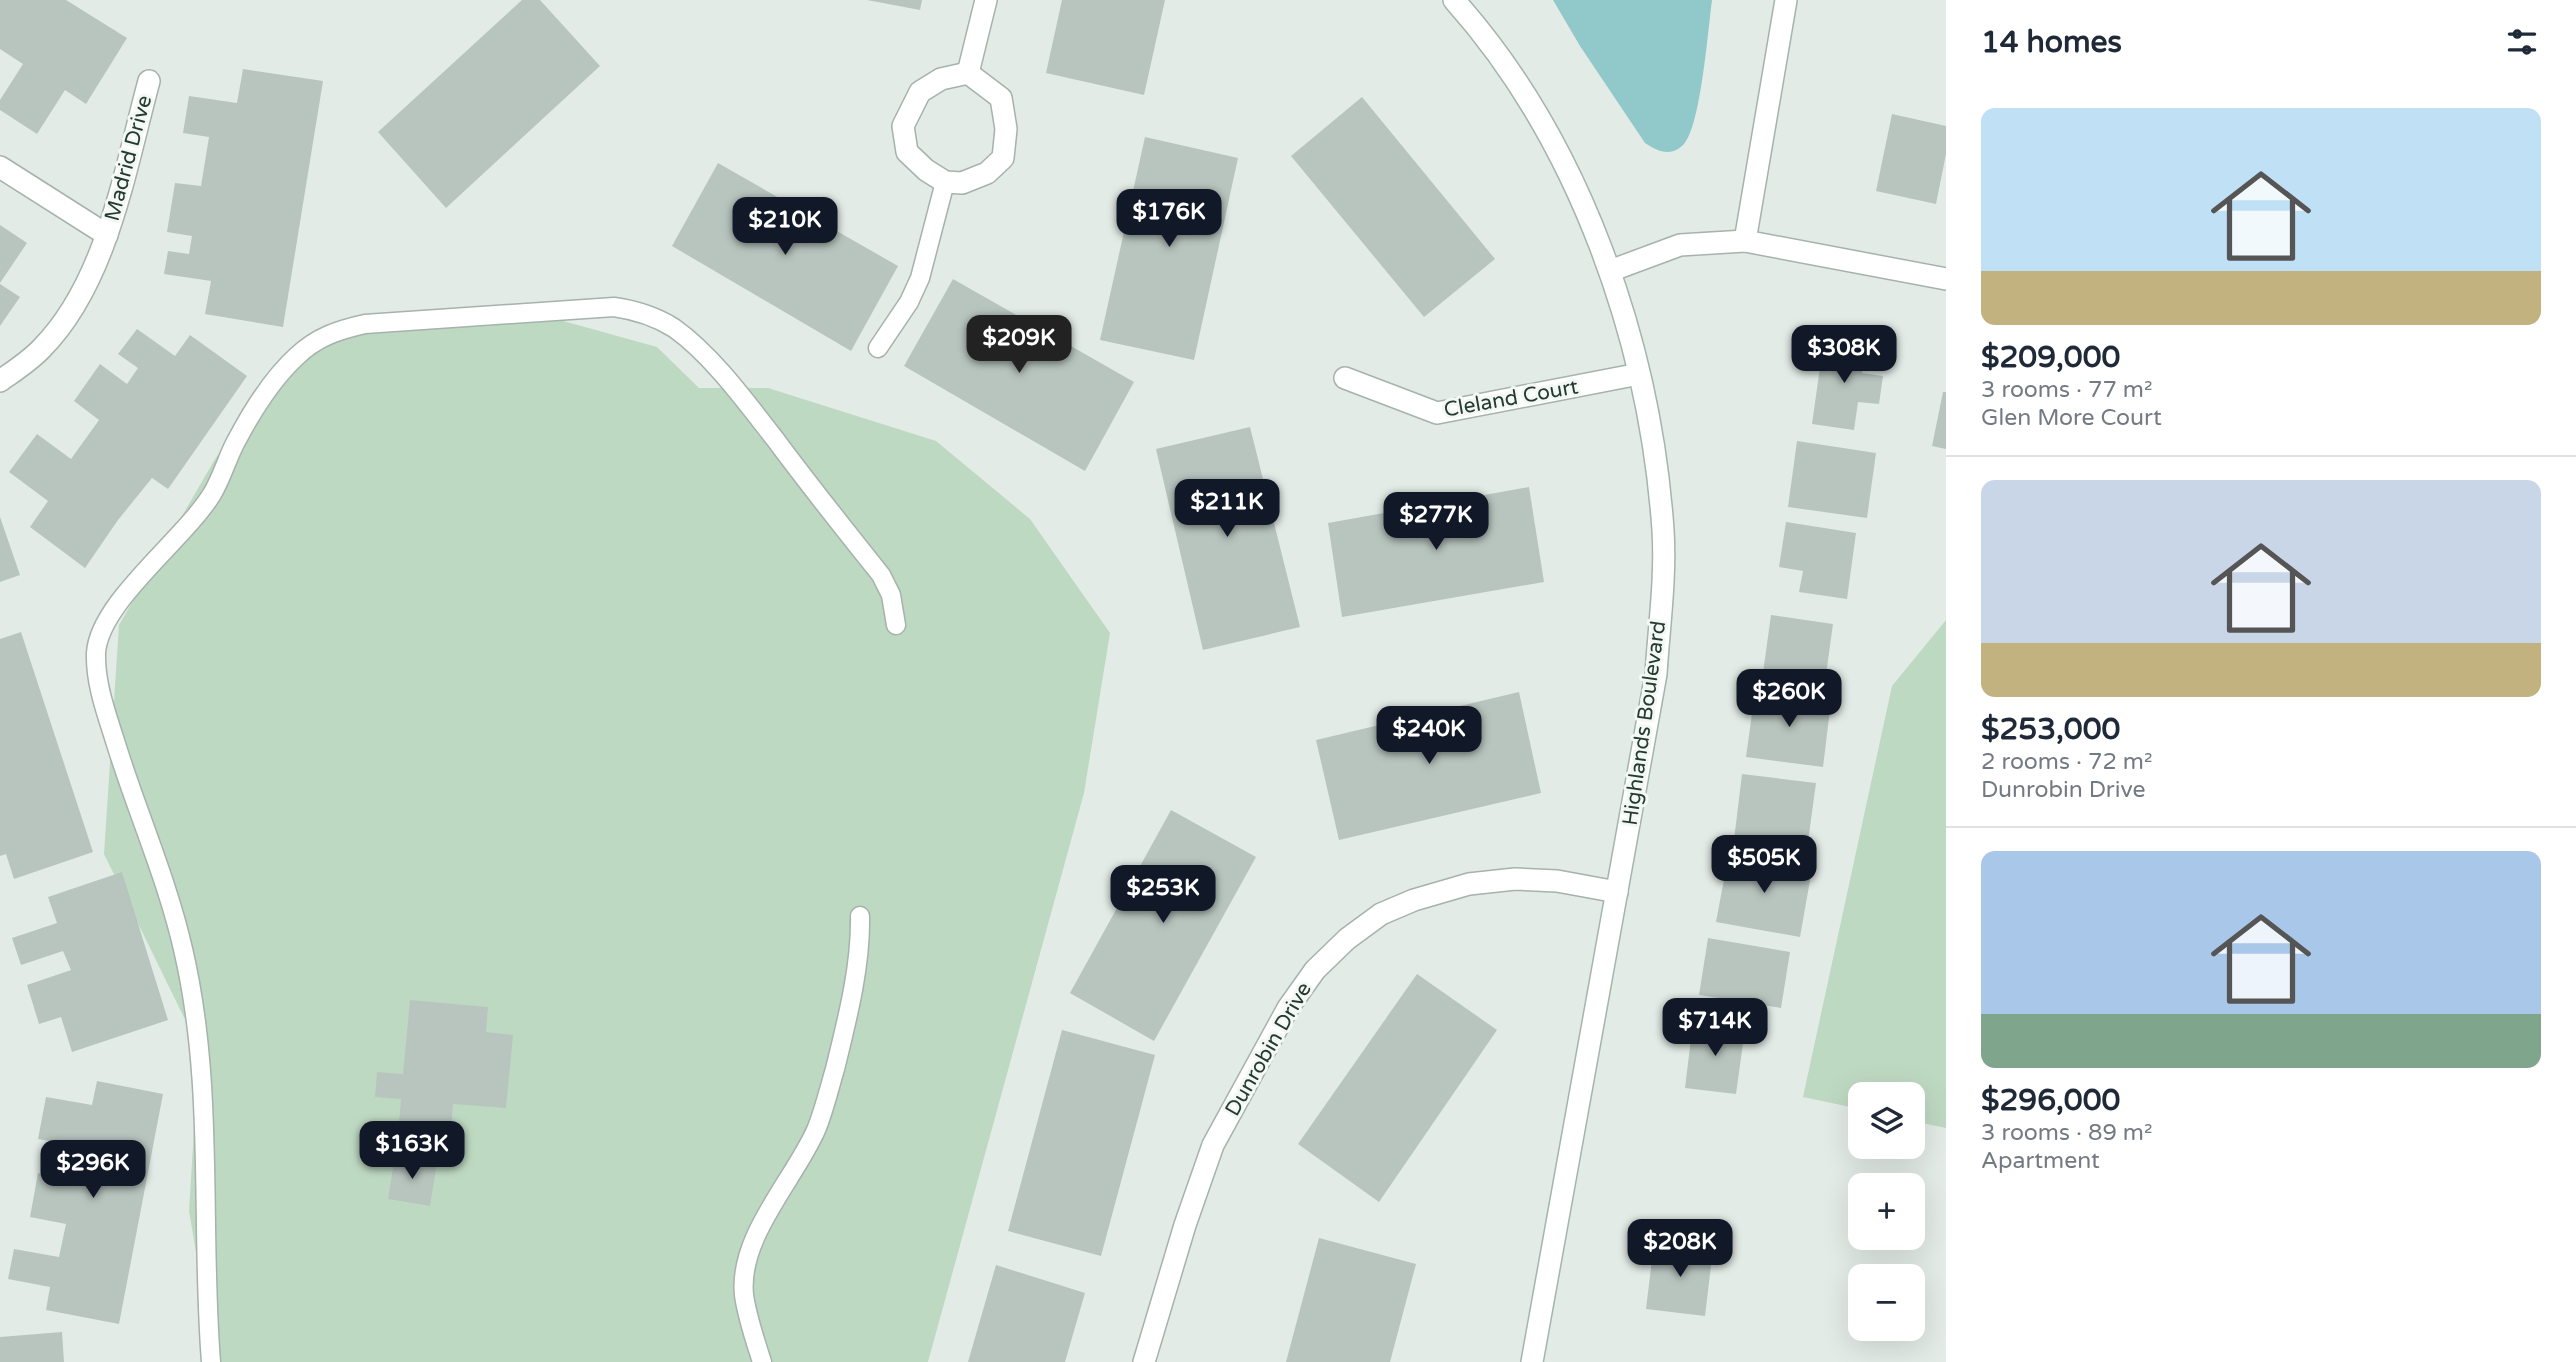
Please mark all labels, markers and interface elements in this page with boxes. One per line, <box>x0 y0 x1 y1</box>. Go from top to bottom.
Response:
icon: filters <box>2503 23 2541 61</box>
text: 14 homes <box>1981 24 2122 61</box>
street label: Madrid Drive <box>100 92 157 224</box>
icon: home <box>2198 153 2324 279</box>
pin: $176K <box>1120 190 1218 249</box>
pin: $210K <box>736 198 834 257</box>
text: $176K <box>1133 198 1205 226</box>
text: $210K <box>749 206 821 234</box>
pin: $209K <box>970 316 1068 375</box>
text: $209K <box>983 324 1055 352</box>
pin: $308K <box>1795 326 1893 385</box>
text: $308K <box>1808 334 1880 362</box>
text: $209,000 <box>1981 339 2120 376</box>
street label: Cleland Court <box>1442 374 1580 423</box>
text: 3 rooms · 77 m² <box>1981 376 2152 404</box>
text: Glen More Court <box>1981 404 2162 432</box>
pin: $211K <box>1178 480 1276 539</box>
text: $211K <box>1191 488 1263 516</box>
pin: $277K <box>1387 492 1485 552</box>
text: $277K <box>1400 501 1472 529</box>
icon: home <box>2198 525 2324 651</box>
street label: Highlands Boulevard <box>1618 619 1671 827</box>
pin: $260K <box>1740 670 1838 729</box>
text: $260K <box>1753 678 1825 706</box>
pin: $240K <box>1380 706 1478 766</box>
text: $253,000 <box>1981 711 2120 748</box>
text: $240K <box>1393 715 1465 743</box>
text: 2 rooms · 72 m² <box>1981 748 2152 776</box>
text: Dunrobin Drive <box>1981 776 2145 804</box>
pin: $505K <box>1715 836 1813 895</box>
text: $505K <box>1728 844 1800 872</box>
pin: $253K <box>1114 866 1212 925</box>
text: $253K <box>1127 874 1199 902</box>
icon: home <box>2198 896 2324 1022</box>
street label: Dunrobin Drive <box>1220 978 1317 1121</box>
pin: $714K <box>1666 998 1764 1058</box>
text: $714K <box>1679 1007 1751 1035</box>
map controls <box>1848 1082 1925 1341</box>
button: layers <box>1848 1082 1925 1159</box>
text: $296,000 <box>1981 1082 2120 1119</box>
text: 3 rooms · 89 m² <box>1981 1119 2152 1147</box>
pin: $163K <box>363 1122 461 1181</box>
text: $163K <box>376 1130 448 1158</box>
pin: $296K <box>44 1140 142 1200</box>
text: Apartment <box>1981 1147 2100 1175</box>
text: $296K <box>57 1149 129 1177</box>
button: + <box>1848 1173 1925 1250</box>
pin: $208K <box>1631 1220 1729 1279</box>
text: $208K <box>1644 1228 1716 1256</box>
button: − <box>1848 1264 1925 1341</box>

